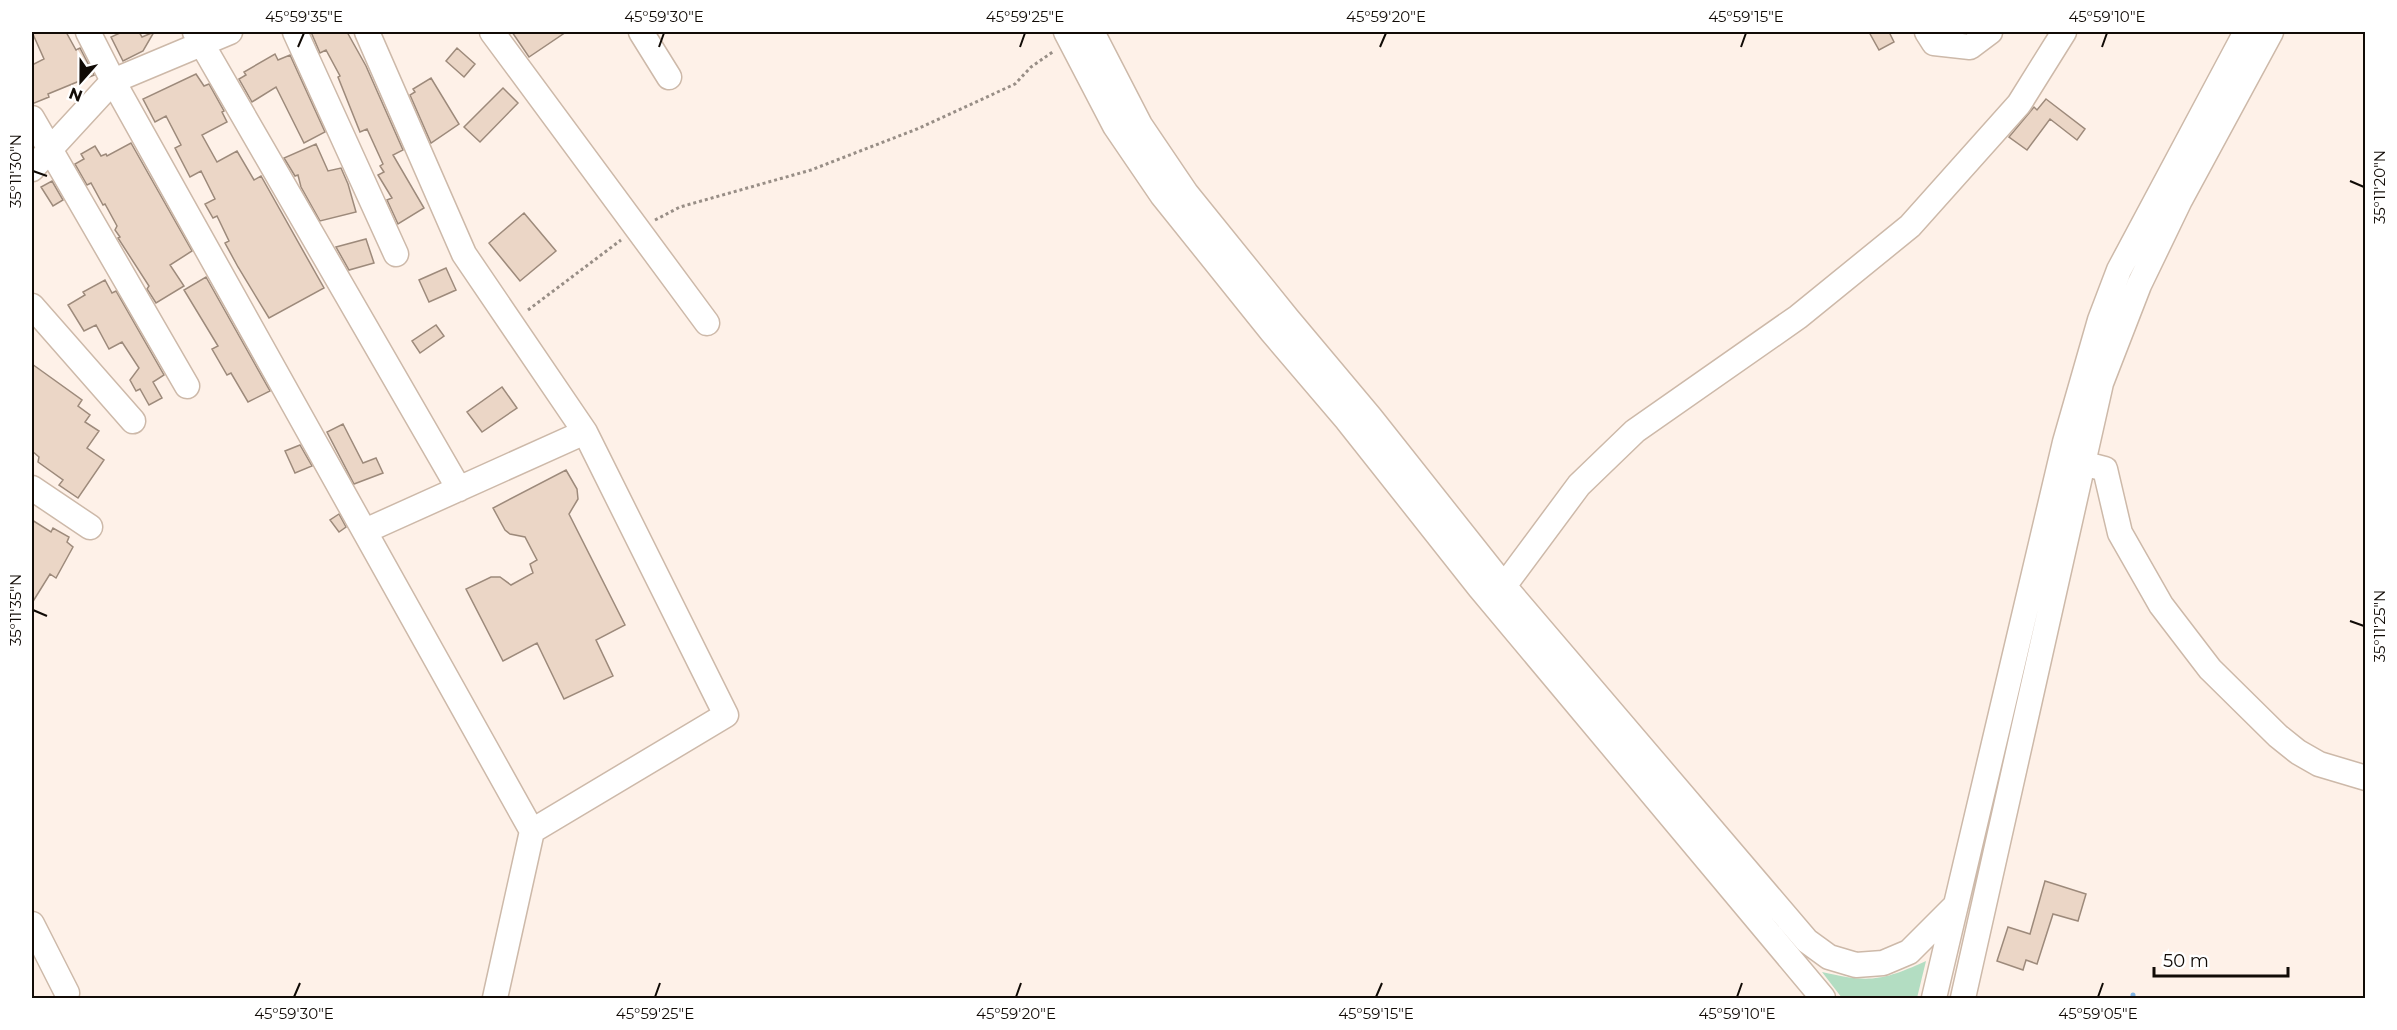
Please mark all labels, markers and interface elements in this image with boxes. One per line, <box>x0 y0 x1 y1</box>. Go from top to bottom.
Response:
text: 45°59'35"E <box>265 7 343 26</box>
text: 45°59'30"E <box>624 7 704 26</box>
text: 45°59'25"E <box>986 7 1064 26</box>
text: 45°59'20"E <box>1346 7 1426 26</box>
text: 45°59'15"E <box>1708 7 1784 26</box>
text: 45°59'10"E <box>2068 7 2146 26</box>
north arrow <box>51 51 111 111</box>
text: N <box>66 83 85 106</box>
text: 35°11'30"N <box>6 134 25 208</box>
text: 35°11'20"N <box>2370 150 2389 224</box>
text: 35°11'35"N <box>6 574 25 646</box>
text: 35°11'25"N <box>2370 590 2389 662</box>
scale bar <box>2154 940 2288 978</box>
text: 50 m <box>2163 950 2209 972</box>
text: 45°59'30"E <box>254 1004 334 1023</box>
text: 45°59'25"E <box>616 1004 694 1023</box>
text: 45°59'20"E <box>976 1004 1056 1023</box>
text: 45°59'15"E <box>1338 1004 1414 1023</box>
text: 45°59'10"E <box>1698 1004 1776 1023</box>
text: 45°59'05"E <box>2058 1004 2138 1023</box>

